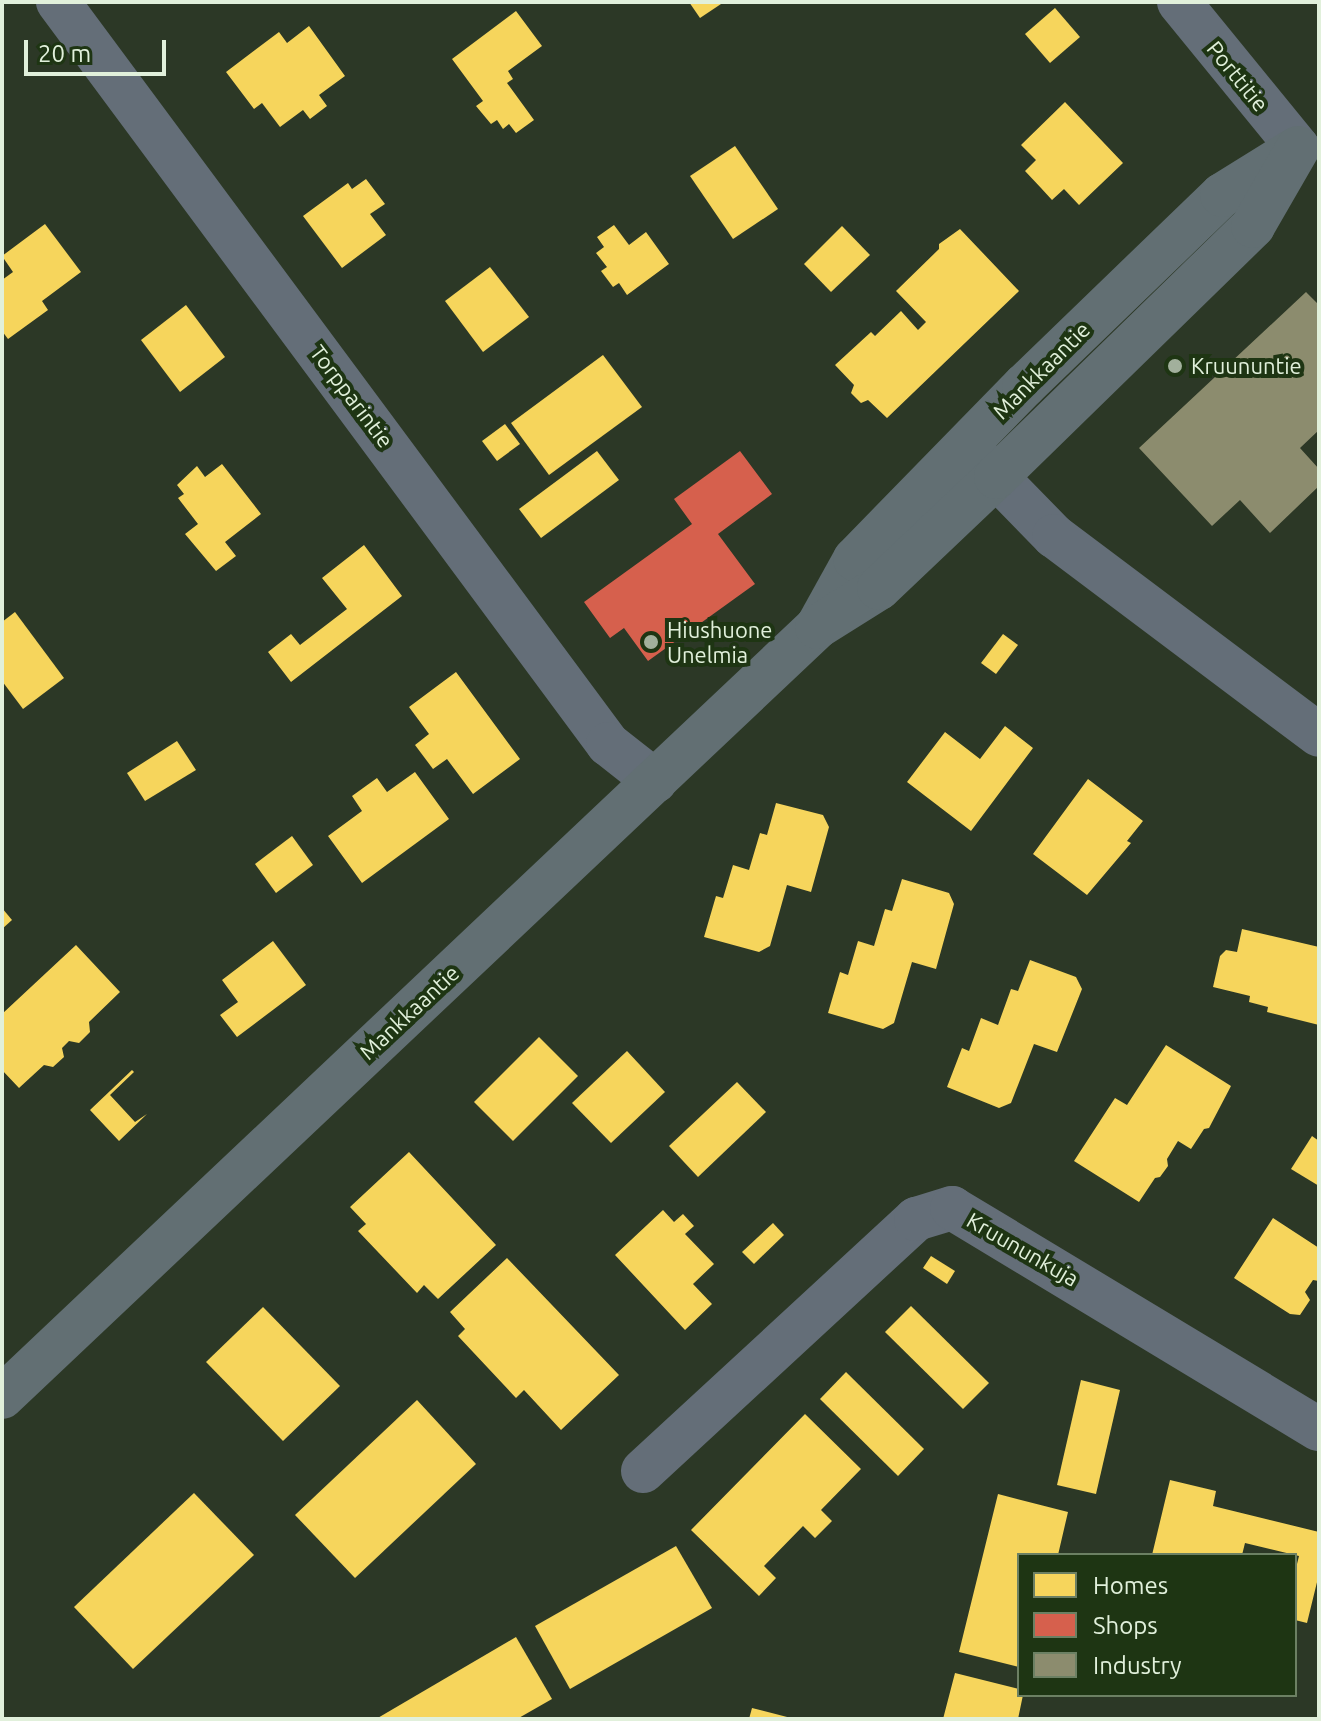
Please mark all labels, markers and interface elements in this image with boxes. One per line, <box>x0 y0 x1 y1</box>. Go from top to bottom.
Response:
scale bar <box>28 24 170 74</box>
street label: Porttitie <box>1202 35 1274 117</box>
text: 20 m <box>38 40 91 67</box>
street label: Mankkaantie <box>987 316 1095 424</box>
street label: Torpparintie <box>305 339 399 453</box>
place label: Kruununtie <box>1191 353 1302 379</box>
marker: Kruununtie <box>1166 357 1184 375</box>
place label: Hiushuone Unelmia <box>667 616 772 668</box>
marker: Hiushuone Unelmia <box>642 633 660 651</box>
street label: Mankkaantie <box>354 959 464 1065</box>
street label: Kruununkuja <box>962 1206 1084 1292</box>
legend <box>1017 1553 1297 1697</box>
text: Homes <box>1093 1572 1168 1599</box>
text: Shops <box>1093 1612 1158 1639</box>
text: Industry <box>1093 1652 1182 1679</box>

